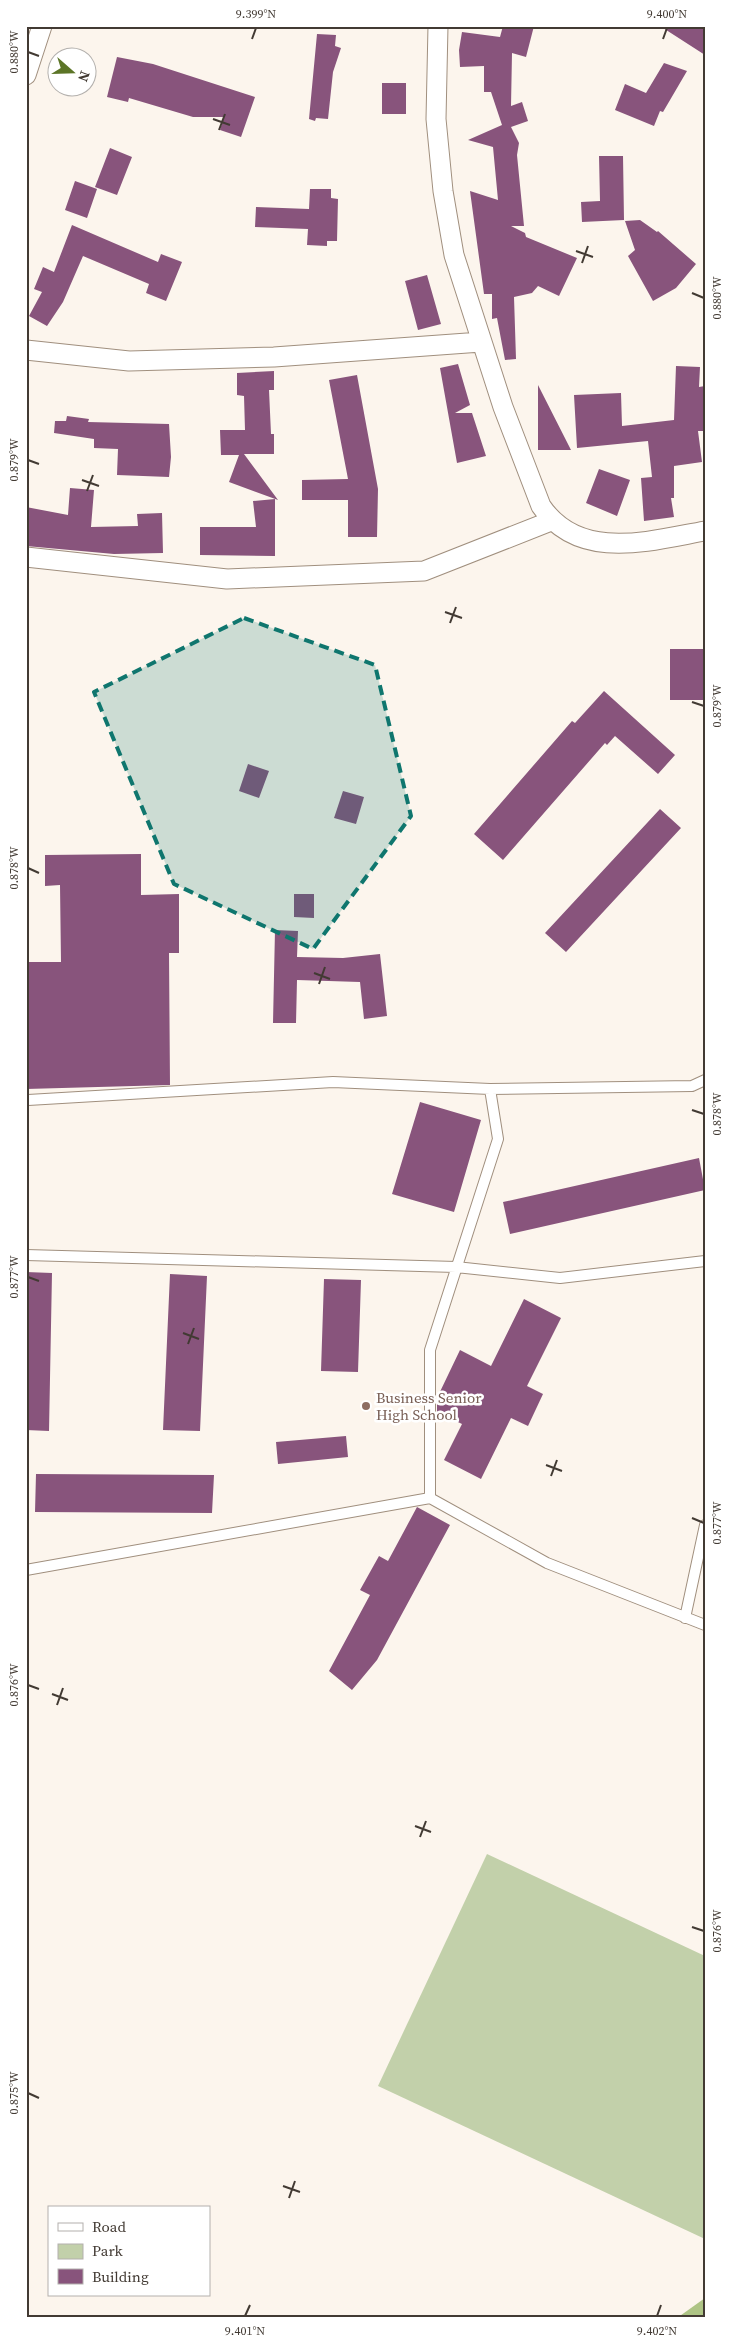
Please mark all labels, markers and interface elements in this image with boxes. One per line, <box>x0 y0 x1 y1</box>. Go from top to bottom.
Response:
text: 9.399°N <box>236 6 276 22</box>
text: 9.400°N <box>647 6 687 22</box>
text: 0.880°W <box>6 30 22 74</box>
north arrow <box>48 48 98 98</box>
text: N <box>73 68 95 85</box>
text: 0.880°W <box>709 276 725 320</box>
text: 0.879°W <box>6 438 22 482</box>
text: 0.879°W <box>709 684 725 728</box>
text: 0.878°W <box>6 846 22 890</box>
text: 0.878°W <box>709 1092 725 1136</box>
text: 0.877°W <box>6 1255 22 1299</box>
place label: Business Senior High School <box>376 1387 482 1425</box>
marker: Business Senior High School <box>360 1400 372 1412</box>
text: 0.877°W <box>709 1501 725 1545</box>
text: 0.876°W <box>6 1663 22 1707</box>
text: 0.876°W <box>709 1909 725 1953</box>
text: 0.875°W <box>6 2071 22 2115</box>
legend <box>48 2206 210 2296</box>
text: Road <box>92 2216 126 2237</box>
text: Park <box>92 2240 124 2261</box>
text: Building <box>92 2266 149 2287</box>
text: 9.401°N <box>225 2323 265 2339</box>
text: 9.402°N <box>637 2323 677 2339</box>

